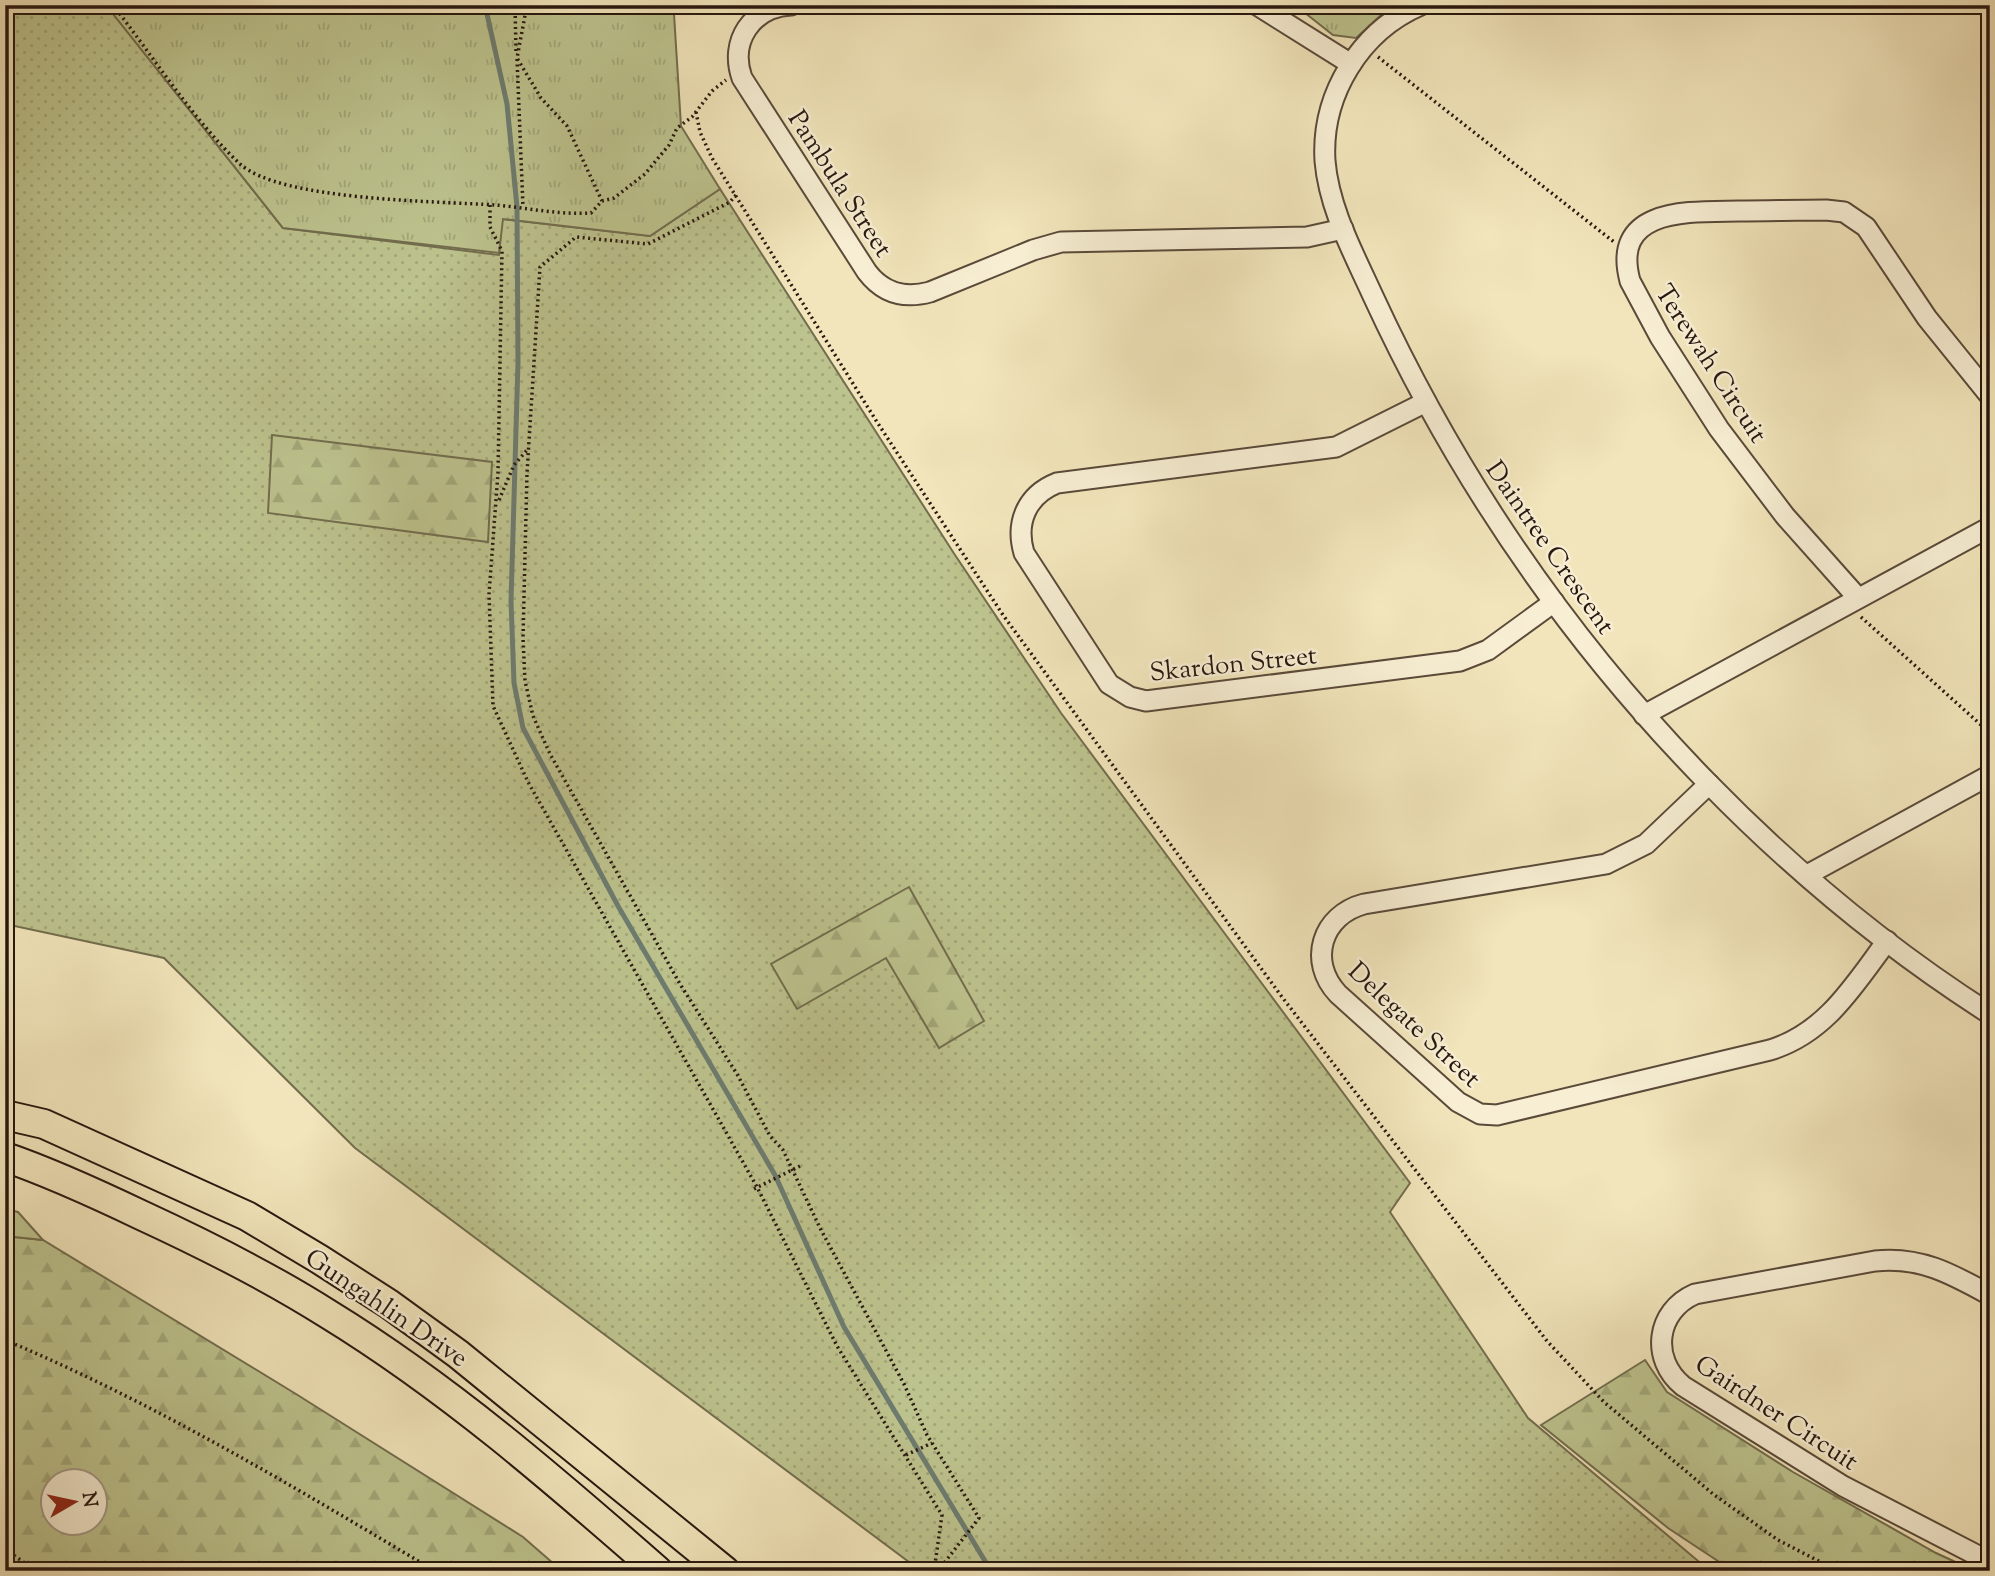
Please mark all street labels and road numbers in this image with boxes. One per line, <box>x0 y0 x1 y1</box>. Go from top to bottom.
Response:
street label: Pambula Street <box>777 104 900 265</box>
street label: Terewah Circuit <box>1645 278 1775 451</box>
street label: Daintree Crescent <box>1475 454 1623 643</box>
street label: Skardon Street <box>1148 638 1319 693</box>
street label: Delegate Street <box>1339 954 1488 1097</box>
street label: Gungahlin Drive <box>297 1241 474 1377</box>
street label: Gairdner Circuit <box>1687 1347 1865 1481</box>

